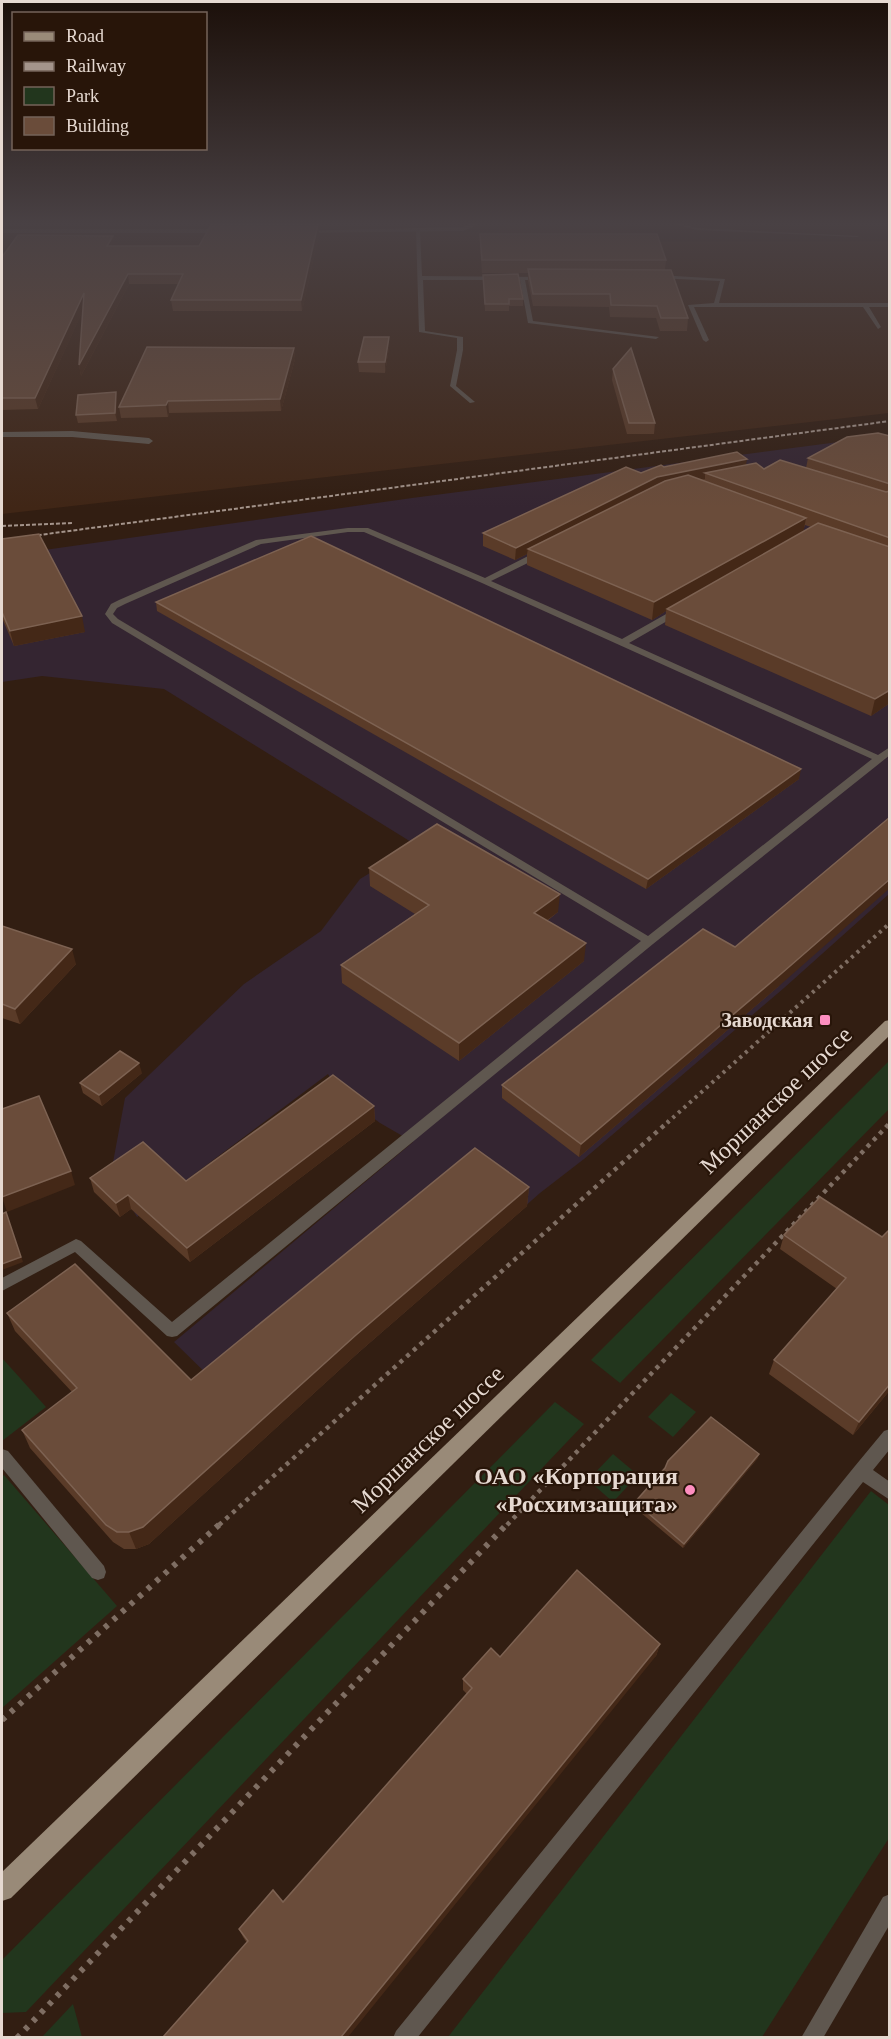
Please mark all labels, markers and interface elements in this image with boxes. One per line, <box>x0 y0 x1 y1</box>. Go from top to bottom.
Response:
legend <box>12 12 207 150</box>
text: Road <box>66 26 104 46</box>
text: Railway <box>66 56 126 76</box>
text: Park <box>66 86 99 106</box>
text: Building <box>66 116 129 136</box>
place label: Заводская <box>721 1009 813 1031</box>
marker: Заводская <box>818 1013 832 1027</box>
street label: Моршанское шоссе <box>695 1021 857 1179</box>
street label: Моршанское шоссе <box>347 1360 509 1518</box>
place label: ОАО «Корпорация «Росхимзащита» <box>474 1463 678 1517</box>
marker: ОАО «Корпорация «Росхимзащита» <box>683 1483 697 1497</box>

